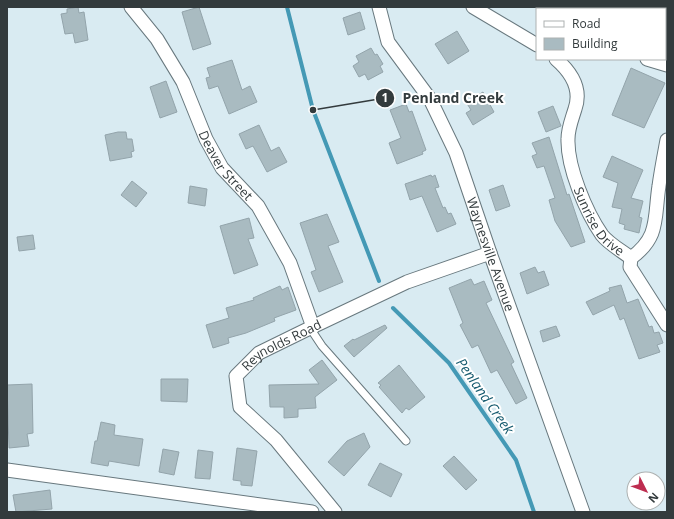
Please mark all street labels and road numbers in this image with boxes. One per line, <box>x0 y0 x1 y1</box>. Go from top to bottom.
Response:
street label: Deaver Street <box>195 128 257 204</box>
street label: Sunrise Drive <box>570 184 628 260</box>
street label: Waynesville Avenue <box>463 195 519 314</box>
street label: Reynolds Road <box>237 315 324 375</box>

